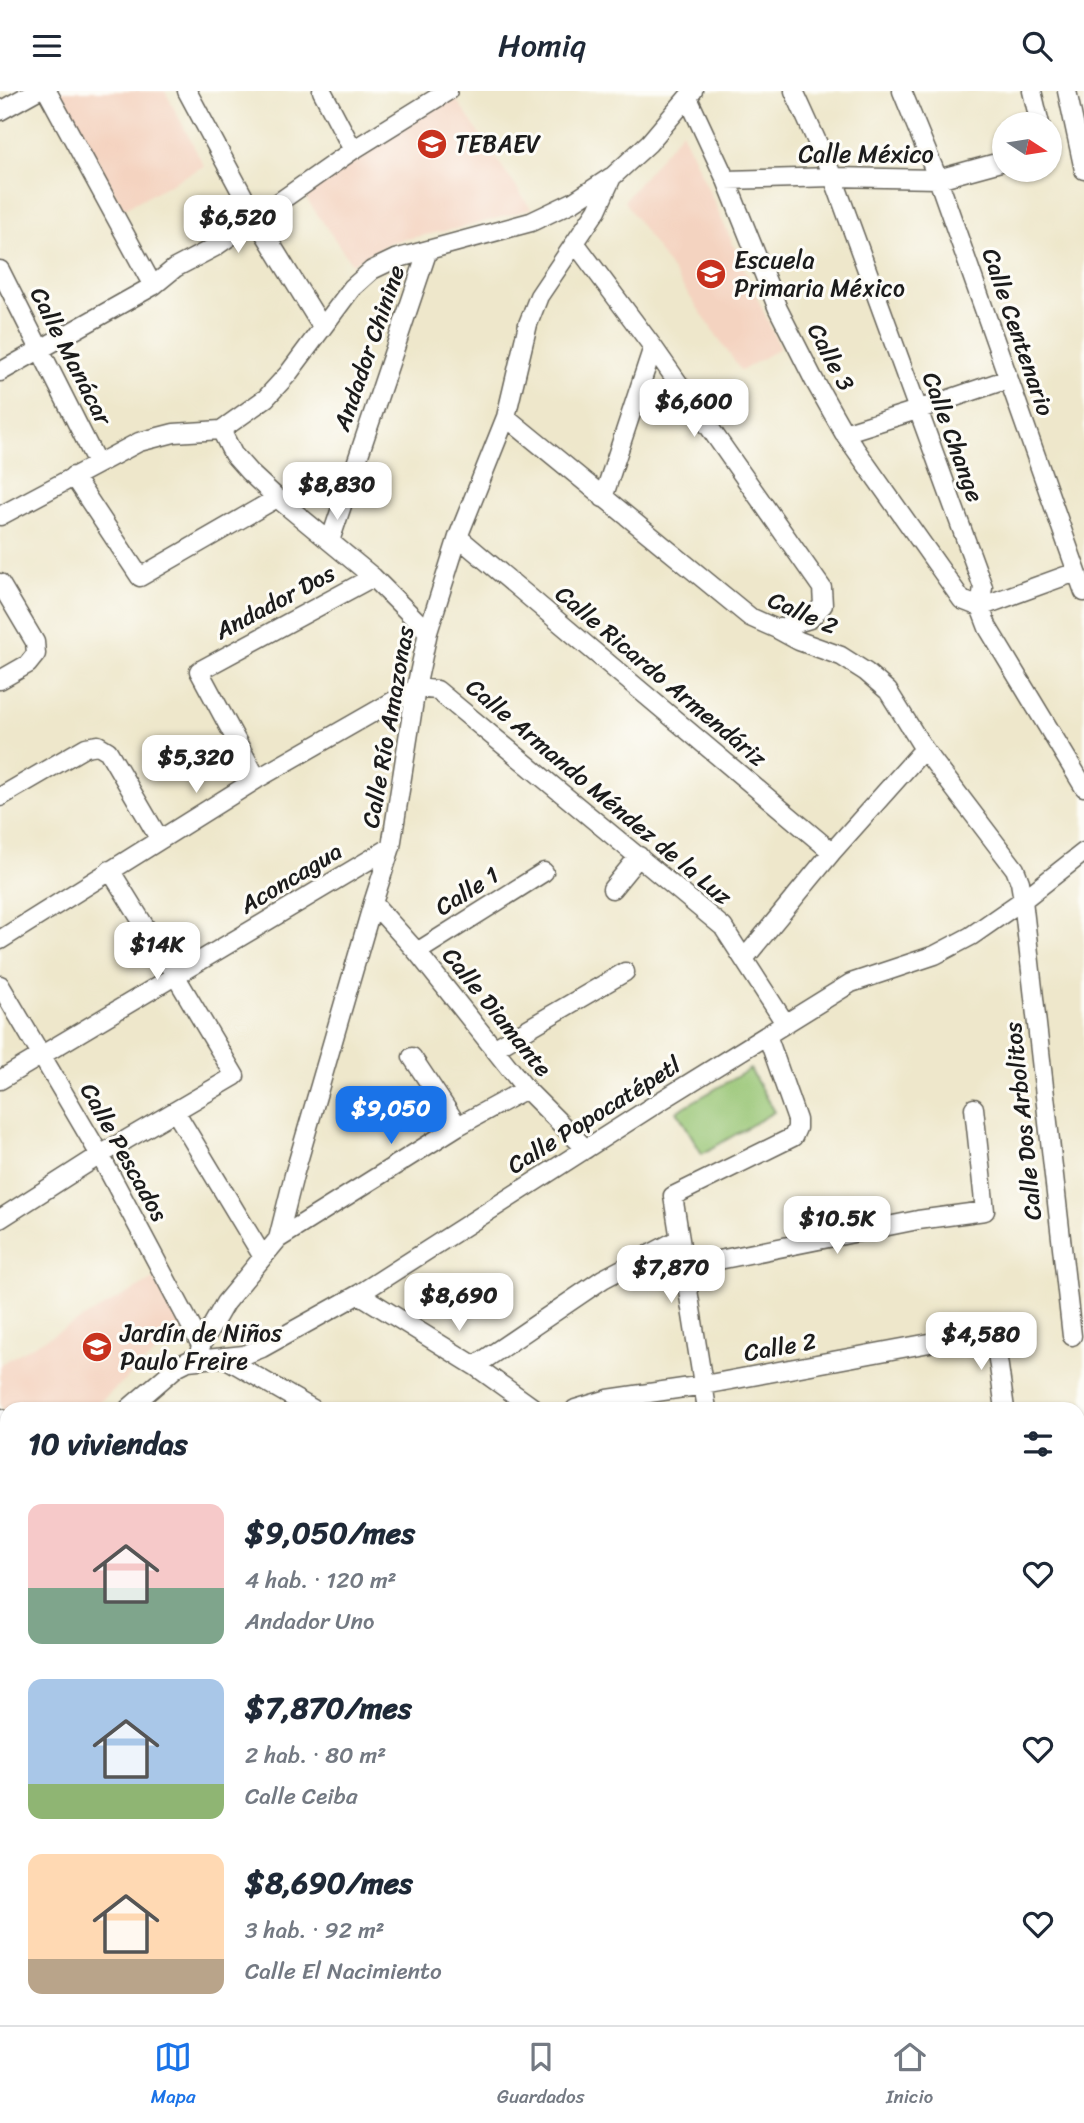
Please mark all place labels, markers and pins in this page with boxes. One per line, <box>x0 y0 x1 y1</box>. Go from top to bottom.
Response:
place label: TEBAEV <box>455 123 541 165</box>
school or university icon: TEBAEV <box>415 127 449 161</box>
pin: $6,520 <box>181 195 295 255</box>
place label: Escuela Primaria México <box>734 239 905 309</box>
school or university icon: Escuela Primaria México <box>694 257 728 291</box>
pin: $6,600 <box>637 379 751 439</box>
pin: $8,830 <box>280 463 394 522</box>
pin: $5,320 <box>139 735 253 795</box>
pin: $14K <box>116 923 198 982</box>
pin: $9,050 <box>334 1087 448 1146</box>
pin: $10.5K <box>780 1197 894 1256</box>
pin: $7,870 <box>614 1245 728 1305</box>
pin: $8,690 <box>402 1273 516 1333</box>
place label: Jardín de Niños Paulo Freire <box>119 1312 283 1382</box>
pin: $4,580 <box>924 1313 1038 1372</box>
school or university icon: Jardín de Niños Paulo Freire <box>80 1330 114 1364</box>

